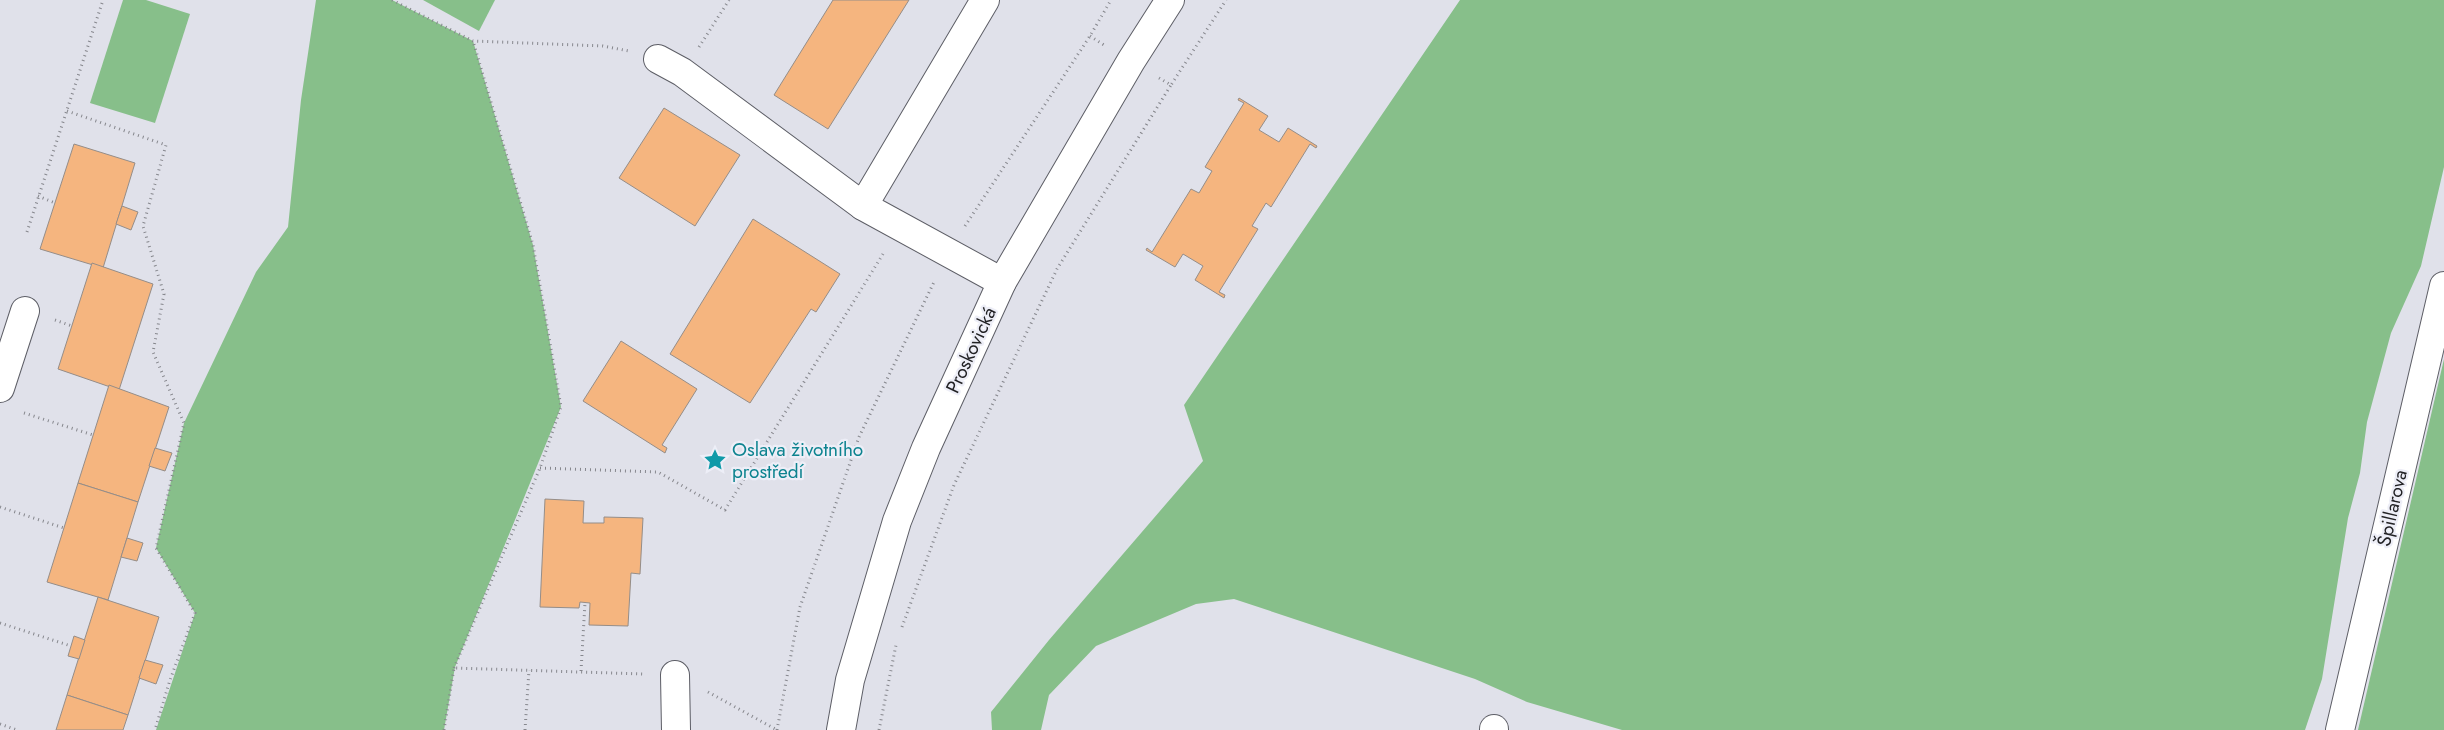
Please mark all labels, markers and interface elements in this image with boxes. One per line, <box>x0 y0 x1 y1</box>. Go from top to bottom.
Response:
street label: Proskovická <box>939 302 1003 398</box>
place label: Oslava životního prostředí <box>732 436 863 485</box>
place icon: Oslava životního prostředí <box>702 447 728 473</box>
street label: Špillarova <box>2370 467 2414 549</box>

